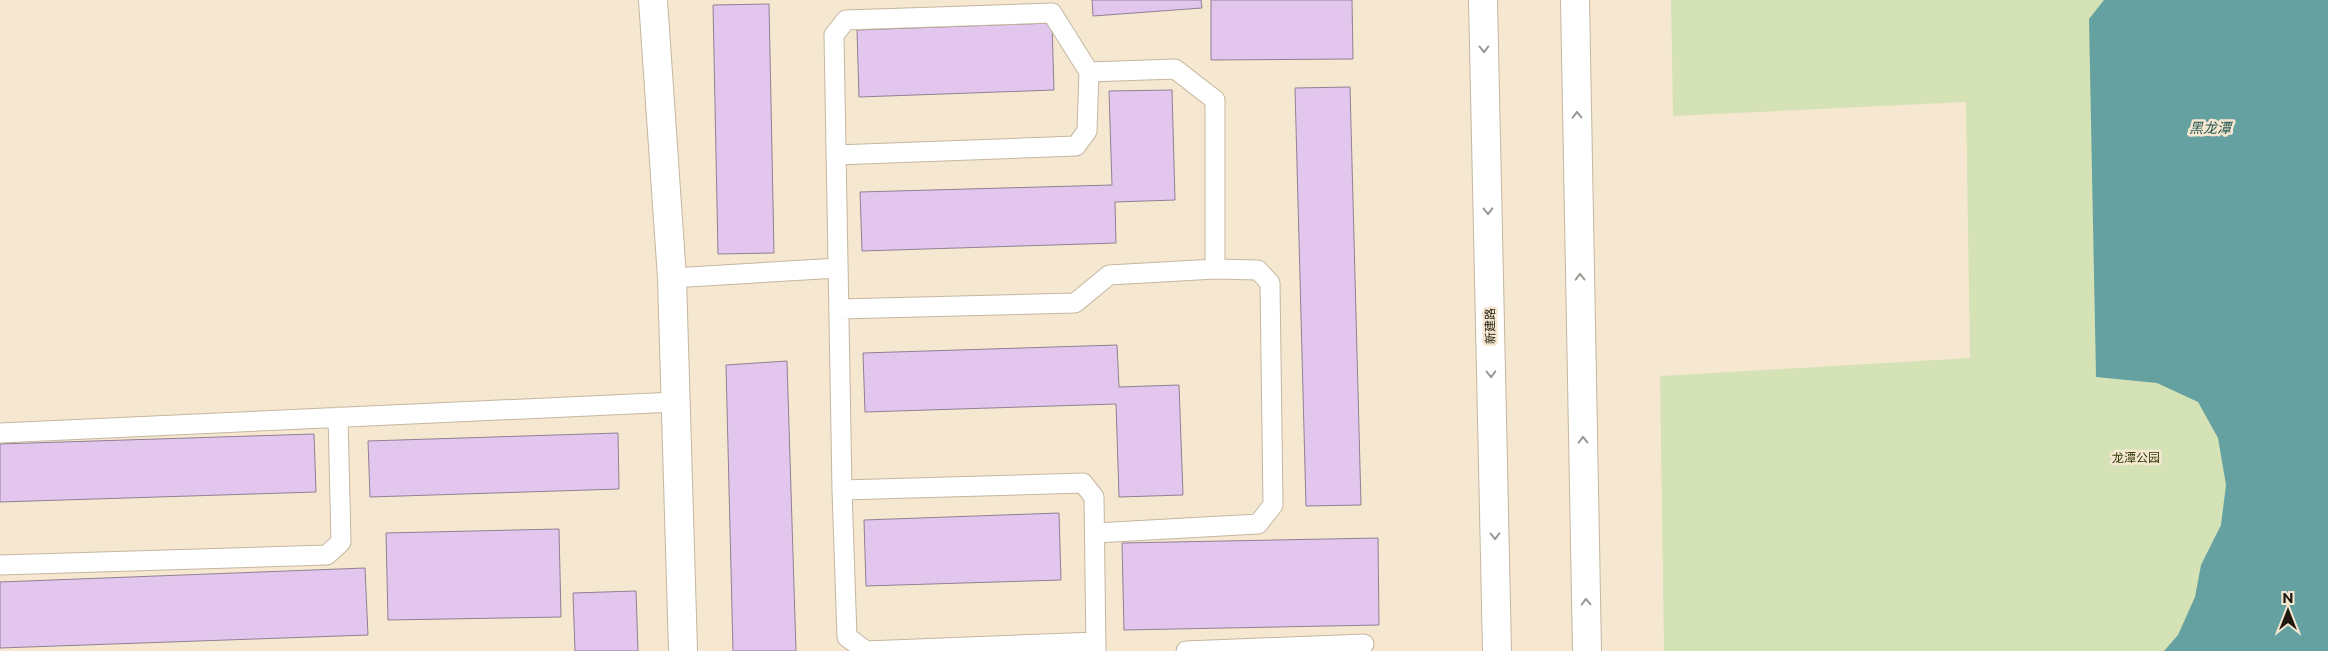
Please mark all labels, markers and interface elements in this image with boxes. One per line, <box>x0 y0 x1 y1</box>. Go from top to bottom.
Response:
one-way arrow <box>1479 45 1489 53</box>
one-way arrow <box>1572 111 1583 119</box>
water label: 黑龙潭 <box>2189 119 2234 137</box>
one-way arrow <box>1482 207 1493 215</box>
one-way arrow <box>1575 273 1586 281</box>
street label: 新建路 <box>1482 308 1498 344</box>
one-way arrow <box>1486 370 1496 378</box>
one-way arrow <box>1578 436 1588 444</box>
park label: 龙潭公园 <box>2112 450 2160 465</box>
one-way arrow <box>1489 532 1500 540</box>
north arrow <box>2263 586 2313 636</box>
text: N <box>2282 589 2294 607</box>
one-way arrow <box>1581 598 1591 606</box>

